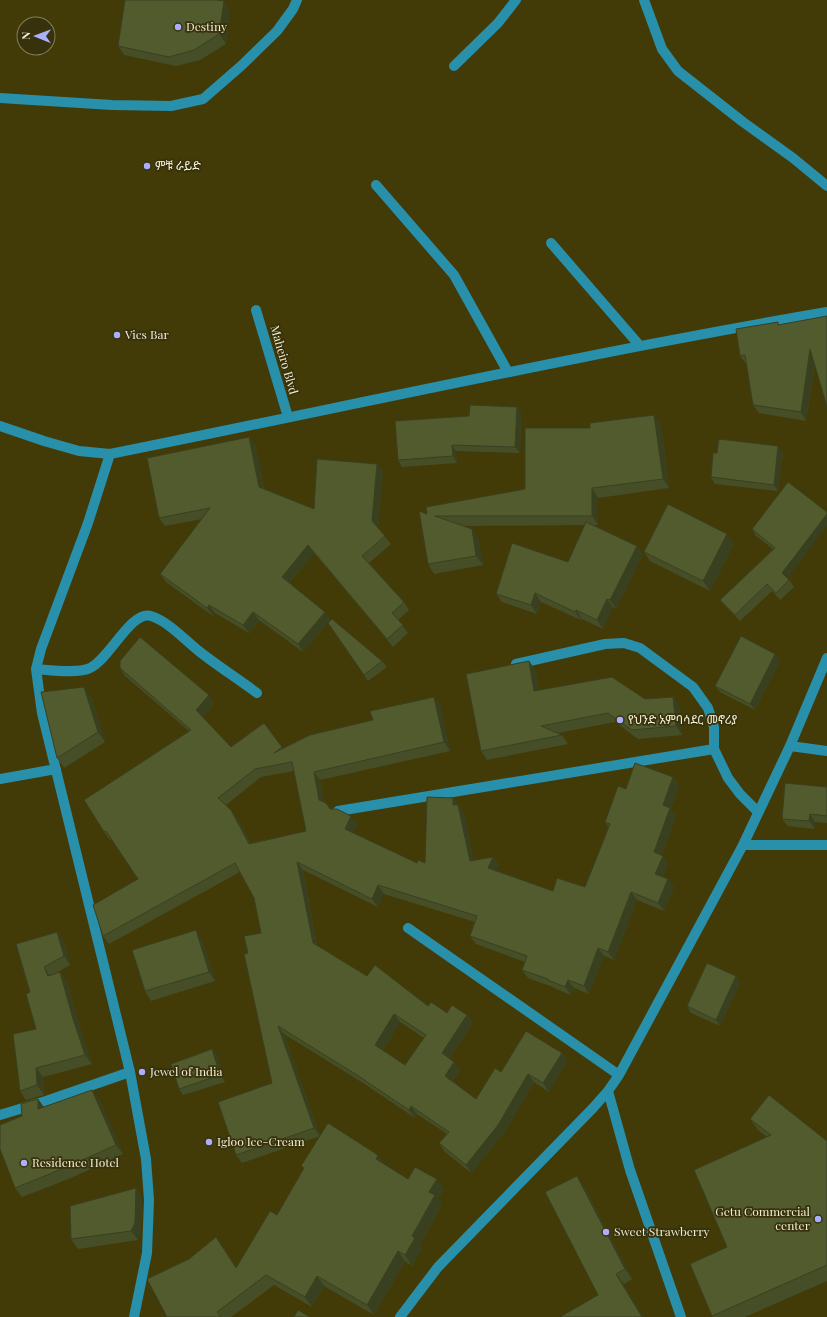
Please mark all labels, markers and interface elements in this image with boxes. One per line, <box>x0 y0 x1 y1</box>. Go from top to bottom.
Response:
north arrow <box>16 16 56 56</box>
place label: Destiny <box>186 18 227 34</box>
marker: Destiny <box>173 22 183 32</box>
text: N <box>18 32 33 40</box>
place label: ምቹ ራይድ <box>155 157 201 173</box>
marker: ምቹ ራይድ <box>142 161 152 171</box>
street label: Maheiro Blvd <box>267 323 302 396</box>
place label: Vics Bar <box>124 326 169 342</box>
marker: Vics Bar <box>112 330 122 340</box>
place label: የህንድ አምባሳደር መኖሪያ <box>628 711 738 727</box>
marker: የህንድ አምባሳደር መኖሪያ <box>615 715 625 725</box>
place label: Jewel of India <box>149 1063 223 1079</box>
marker: Jewel of India <box>137 1067 147 1077</box>
place label: Igloo Ice-Cream <box>217 1133 305 1149</box>
marker: Igloo Ice-Cream <box>204 1137 214 1147</box>
place label: Residence Hotel <box>32 1154 120 1170</box>
marker: Residence Hotel <box>19 1158 29 1168</box>
place label: Getu Commercial center <box>715 1203 811 1233</box>
marker: Getu Commercial center <box>813 1214 823 1224</box>
place label: Sweet Strawberry <box>614 1223 710 1239</box>
marker: Sweet Strawberry <box>601 1227 611 1237</box>

